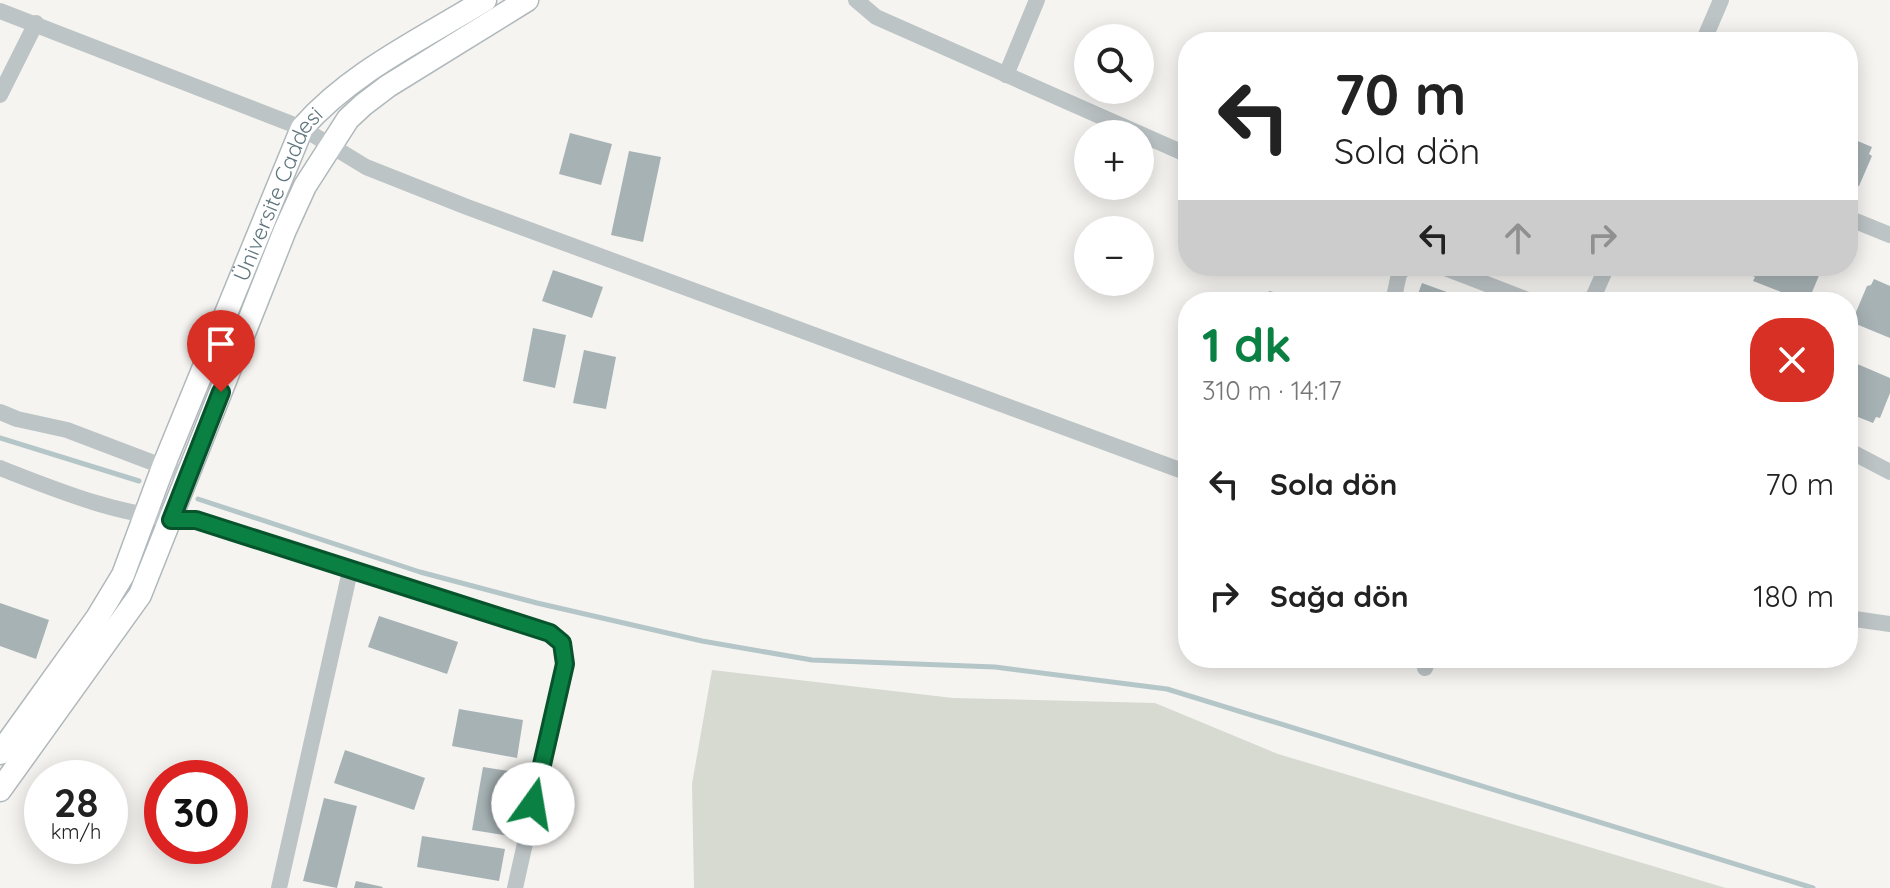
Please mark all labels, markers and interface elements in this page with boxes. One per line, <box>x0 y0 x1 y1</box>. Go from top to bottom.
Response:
map controls <box>1074 24 1154 296</box>
button: search <box>1074 24 1154 104</box>
text: 70 m <box>1334 59 1466 129</box>
icon: left <box>1202 64 1306 168</box>
street label: Üniversite Caddesi <box>227 101 328 285</box>
button: + <box>1074 120 1154 200</box>
text: Sola dön <box>1334 128 1480 173</box>
button: − <box>1074 216 1154 296</box>
icon: left <box>1412 216 1456 260</box>
icon: ahead <box>1496 216 1540 260</box>
icon: right <box>1580 216 1624 260</box>
pin <box>187 310 255 392</box>
text: 1 dk <box>1202 314 1292 374</box>
button: close <box>1750 318 1834 402</box>
icon: arrive <box>199 322 243 366</box>
text: 310 m · 14:17 <box>1202 374 1342 407</box>
icon: left <box>1202 462 1246 506</box>
text: Sola dön <box>1270 465 1397 503</box>
text: 70 m <box>1765 465 1834 503</box>
icon: right <box>1202 574 1246 618</box>
text: Sağa dön <box>1270 577 1409 615</box>
text: 180 m <box>1753 577 1834 615</box>
speed limit sign: 30 <box>144 760 248 864</box>
position arrow <box>491 762 575 846</box>
text: 28 <box>54 777 98 827</box>
text: km/h <box>51 819 101 844</box>

